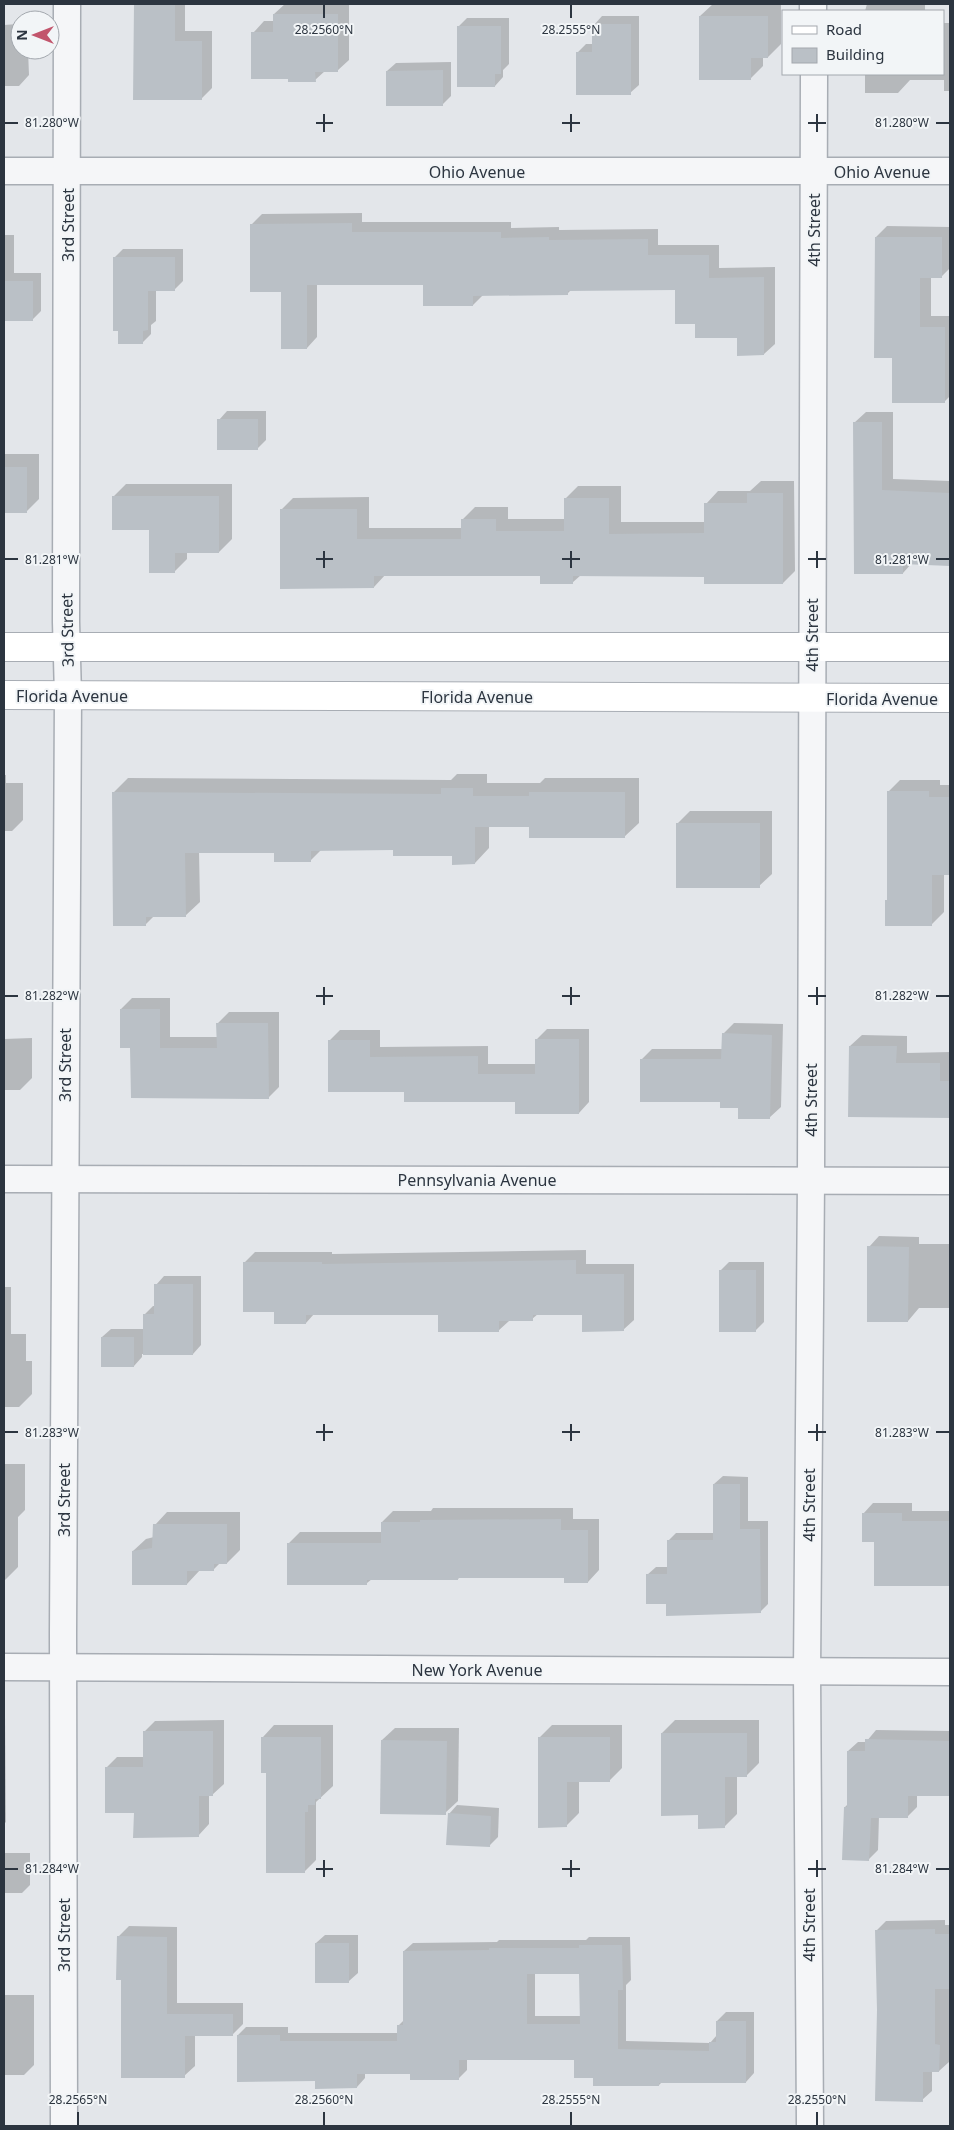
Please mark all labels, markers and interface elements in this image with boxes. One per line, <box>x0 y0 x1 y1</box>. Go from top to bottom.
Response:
north arrow <box>10 10 60 60</box>
legend <box>782 10 944 75</box>
text: Road <box>826 19 862 39</box>
text: 28.2560°N <box>295 21 353 38</box>
text: 28.2555°N <box>542 21 600 38</box>
text: N <box>12 29 31 41</box>
text: Building <box>826 44 884 64</box>
text: 81.280°W <box>25 114 79 131</box>
text: 81.280°W <box>875 114 929 131</box>
street label: Ohio Avenue <box>429 161 525 183</box>
street label: Ohio Avenue <box>834 161 930 183</box>
street label: 3rd Street <box>57 188 79 262</box>
street label: 4th Street <box>803 193 825 267</box>
text: 81.281°W <box>25 551 79 568</box>
text: 81.281°W <box>875 551 929 568</box>
street label: 3rd Street <box>55 593 79 667</box>
street label: 4th Street <box>801 598 823 672</box>
street label: Florida Avenue <box>16 685 128 707</box>
street label: Florida Avenue <box>421 686 533 708</box>
street label: Florida Avenue <box>826 688 938 710</box>
text: 81.282°W <box>25 987 79 1004</box>
text: 81.282°W <box>875 987 929 1004</box>
street label: 3rd Street <box>54 1028 76 1102</box>
street label: 4th Street <box>800 1063 822 1137</box>
street label: Pennsylvania Avenue <box>398 1169 556 1191</box>
text: 81.283°W <box>25 1424 79 1441</box>
text: 81.283°W <box>875 1424 929 1441</box>
street label: 3rd Street <box>53 1463 75 1537</box>
street label: 4th Street <box>798 1468 820 1542</box>
street label: New York Avenue <box>411 1659 543 1681</box>
text: 81.284°W <box>25 1860 79 1877</box>
text: 81.284°W <box>875 1860 929 1877</box>
street label: 4th Street <box>798 1888 820 1962</box>
street label: 3rd Street <box>53 1898 75 1972</box>
text: 28.2565°N <box>49 2091 107 2108</box>
text: 28.2560°N <box>295 2091 353 2108</box>
text: 28.2555°N <box>542 2091 600 2108</box>
text: 28.2550°N <box>788 2091 846 2108</box>

